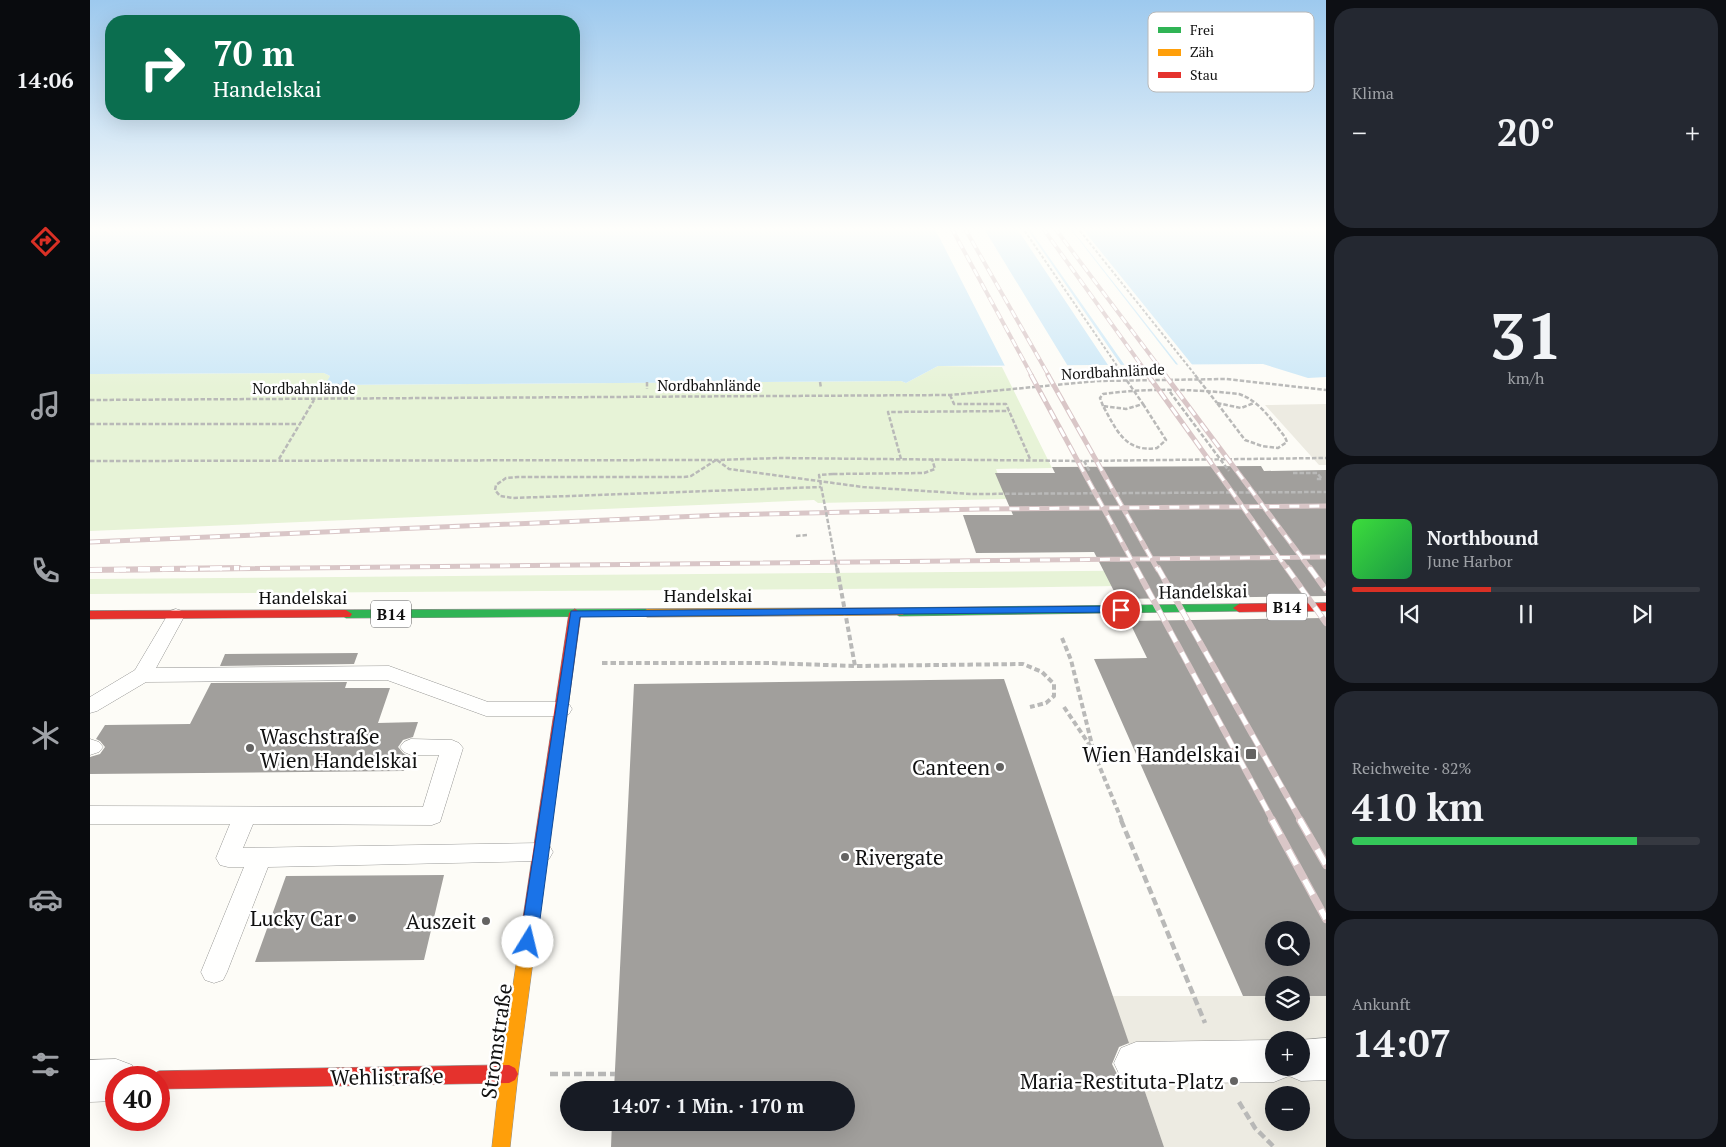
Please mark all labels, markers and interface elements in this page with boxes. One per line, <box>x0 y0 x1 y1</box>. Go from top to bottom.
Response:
legend <box>1148 12 1314 92</box>
text: Frei <box>1190 20 1214 39</box>
text: 70 m <box>213 30 294 76</box>
icon: right <box>130 35 195 100</box>
text: Zäh <box>1190 42 1214 61</box>
text: 14:06 <box>16 65 74 94</box>
text: Stau <box>1190 65 1218 84</box>
text: Handelskai <box>213 74 322 103</box>
text: Klima <box>1352 82 1394 104</box>
text: 20° <box>1497 107 1555 157</box>
text: − <box>1352 114 1367 151</box>
text: + <box>1685 114 1700 151</box>
icon: directions <box>28 224 63 259</box>
text: 31 <box>1489 291 1563 378</box>
street label: Nordbahnlände <box>1061 358 1165 384</box>
text: km/h <box>1508 367 1544 389</box>
street label: Nordbahnlände <box>657 375 761 395</box>
street label: Nordbahnlände <box>252 378 356 398</box>
icon: music <box>28 388 63 423</box>
text: Northbound <box>1427 525 1539 550</box>
text: June Harbor <box>1427 550 1513 572</box>
icon: phone <box>28 553 63 588</box>
street label: Handelskai <box>1158 578 1248 604</box>
street label: Handelskai <box>664 583 752 607</box>
street label: Handelskai <box>259 585 347 609</box>
pin <box>1100 589 1142 631</box>
road number: B14 <box>1267 594 1307 620</box>
icon: arrive <box>1107 596 1135 624</box>
road number: B14 <box>371 600 411 628</box>
icon: previous <box>1396 600 1424 628</box>
icon: pause <box>1512 600 1540 628</box>
icon: next <box>1628 600 1656 628</box>
icon: climate <box>28 718 63 753</box>
place label: Waschstraße Wien Handelskai <box>260 722 418 774</box>
place label: Wien Handelskai <box>1082 740 1240 768</box>
marker: Waschstraße Wien Handelskai <box>244 742 256 754</box>
marker: Wien Handelskai <box>1244 747 1258 761</box>
place label: Canteen <box>912 753 991 781</box>
text: Reichweite · 82% <box>1352 757 1472 779</box>
marker: Canteen <box>994 761 1006 773</box>
text: 410 km <box>1352 782 1484 832</box>
place label: Rivergate <box>855 843 944 871</box>
marker: Rivergate <box>839 851 851 863</box>
icon: car <box>28 882 63 917</box>
place label: Lucky Car <box>250 904 342 932</box>
place label: Auszeit <box>406 907 476 935</box>
marker: Lucky Car <box>346 912 358 924</box>
marker: Auszeit <box>480 915 492 927</box>
position arrow <box>501 915 553 967</box>
map controls <box>1265 921 1310 1131</box>
button: search <box>1265 921 1310 966</box>
button: layers <box>1265 976 1310 1021</box>
street label: Stromstraße <box>474 981 518 1101</box>
text: Ankunft <box>1352 993 1411 1015</box>
text: 14:07 <box>1352 1018 1451 1068</box>
button: + <box>1265 1031 1310 1076</box>
icon: filters <box>28 1047 63 1082</box>
street label: Wehlistraße <box>330 1061 444 1091</box>
speed limit sign: 40 <box>105 1066 170 1131</box>
place label: Maria-Restituta-Platz <box>1020 1067 1224 1095</box>
marker: Maria-Restituta-Platz <box>1228 1075 1240 1087</box>
button: − <box>1265 1086 1310 1131</box>
text: 14:07 · 1 Min. · 170 m <box>611 1093 804 1118</box>

